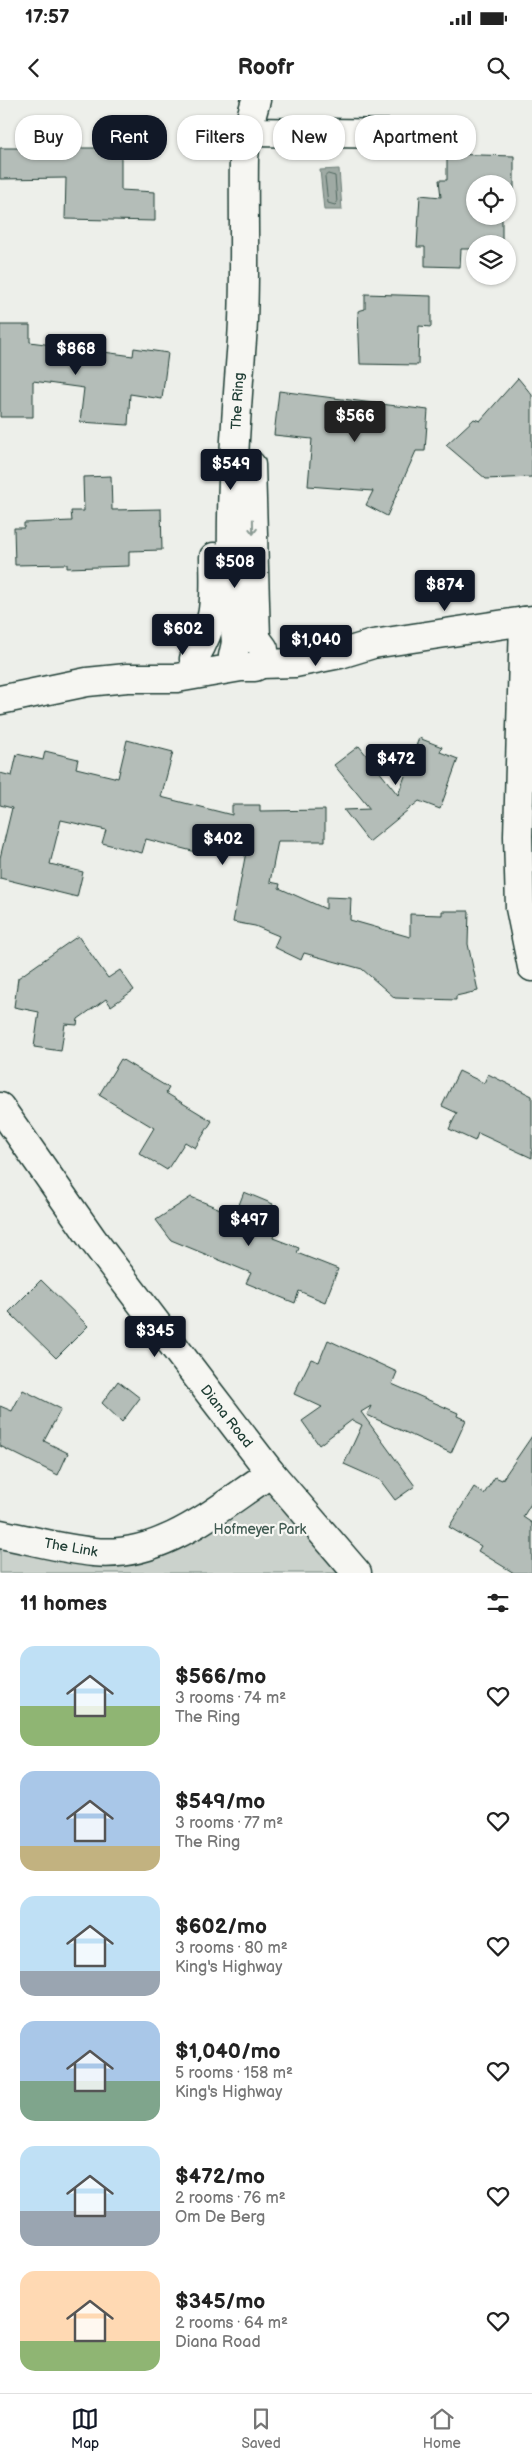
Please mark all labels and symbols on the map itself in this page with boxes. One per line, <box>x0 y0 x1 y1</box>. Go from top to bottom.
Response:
pin: $868 <box>46 334 106 376</box>
street label: The Ring <box>228 372 247 430</box>
pin: $566 <box>325 400 385 443</box>
pin: $549 <box>201 448 261 491</box>
one-way arrow <box>248 519 258 535</box>
pin: $508 <box>205 546 265 589</box>
pin: $874 <box>415 570 475 612</box>
pin: $602 <box>153 614 213 656</box>
pin: $1,040 <box>275 624 357 667</box>
pin: $472 <box>366 744 426 786</box>
pin: $402 <box>193 824 253 866</box>
pin: $497 <box>219 1204 279 1247</box>
pin: $345 <box>125 1316 185 1358</box>
street label: Diana Road <box>197 1382 256 1451</box>
park label: Hofmeyer Park <box>214 1521 307 1538</box>
street label: The Link <box>43 1534 99 1561</box>

